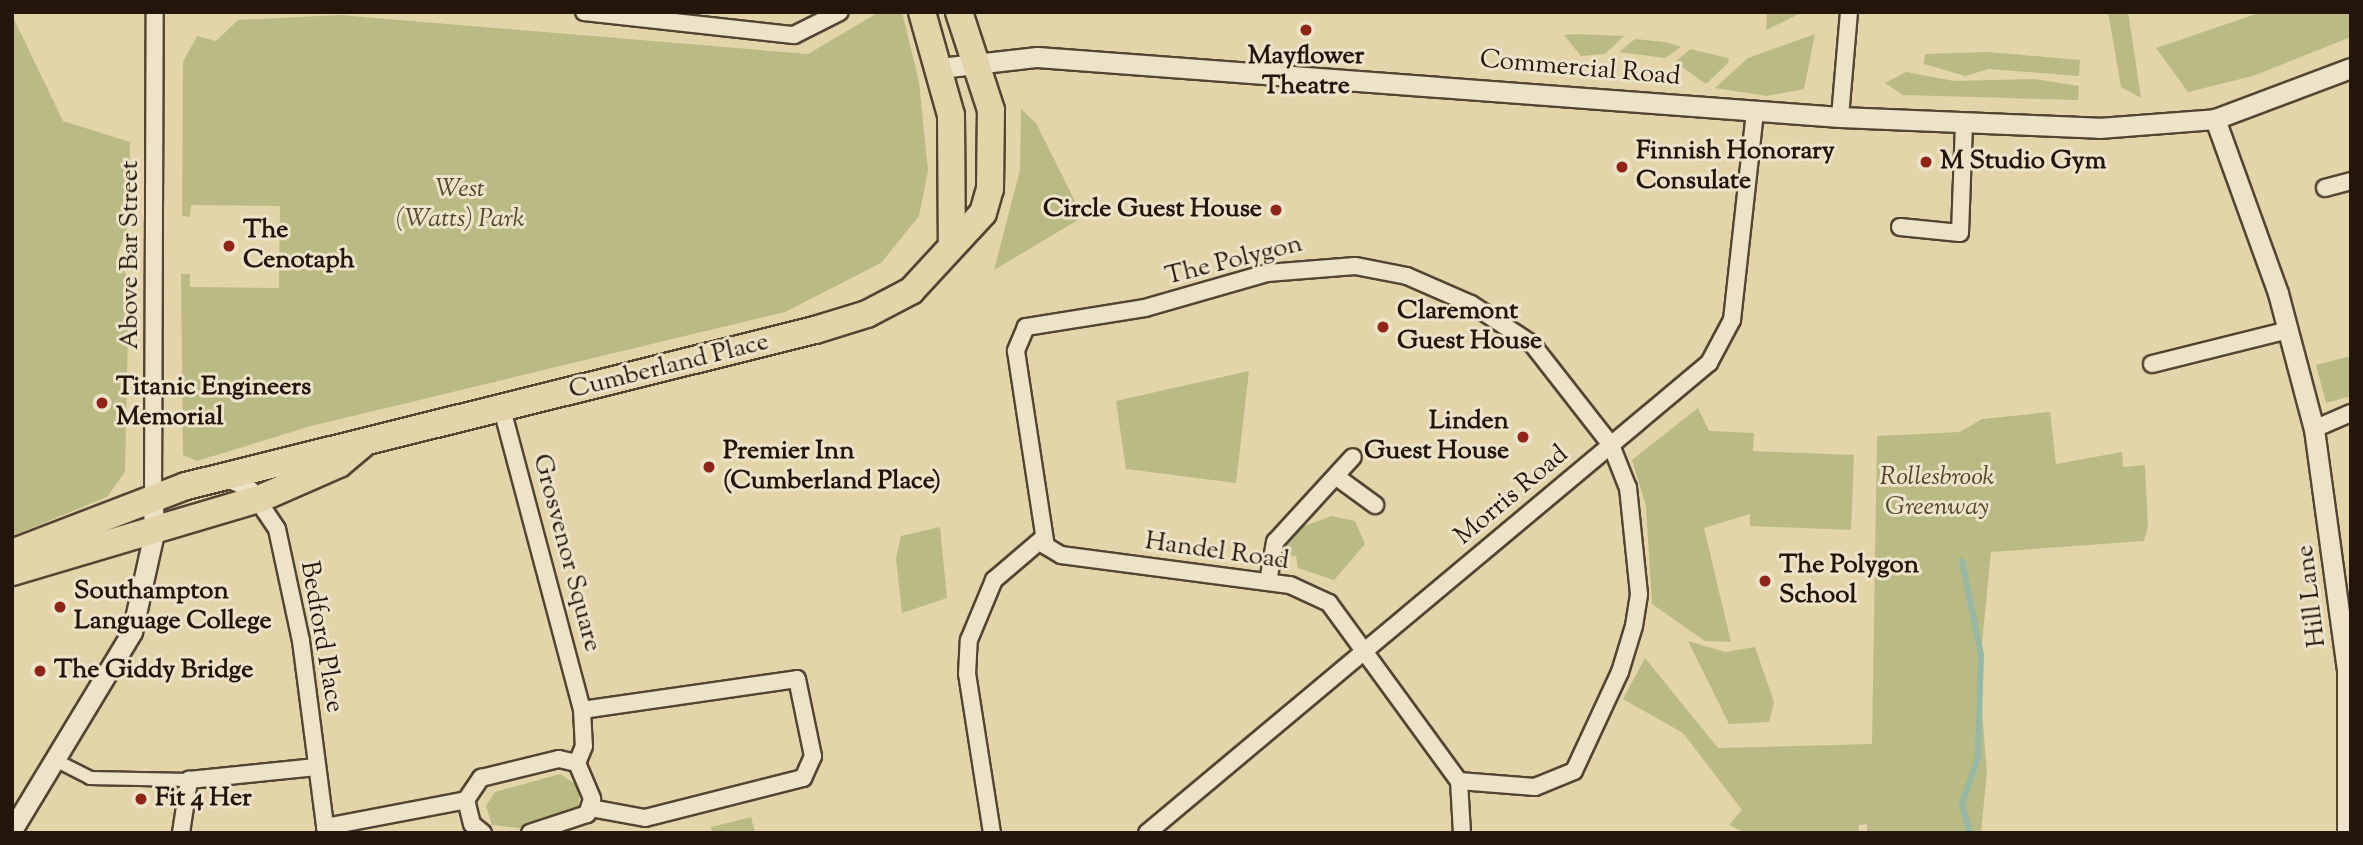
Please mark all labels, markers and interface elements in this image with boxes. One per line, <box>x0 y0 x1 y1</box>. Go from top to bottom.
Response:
marker: Mayflower Theatre <box>1298 22 1314 38</box>
place label: Mayflower Theatre <box>1248 41 1364 102</box>
street label: Commercial Road <box>1478 45 1682 93</box>
place label: Finnish Honorary Consulate <box>1636 136 1835 198</box>
place label: M Studio Gym <box>1940 146 2106 178</box>
marker: M Studio Gym <box>1918 154 1934 170</box>
marker: Finnish Honorary Consulate <box>1614 159 1630 175</box>
street label: Above Bar Street <box>115 160 147 350</box>
park label: West (Watts) Park <box>396 174 524 235</box>
place label: Circle Guest House <box>1043 194 1262 226</box>
marker: Circle Guest House <box>1268 202 1284 218</box>
place label: The Cenotaph <box>243 215 355 276</box>
street label: The Polygon <box>1162 229 1306 293</box>
marker: The Cenotaph <box>221 238 237 254</box>
place label: Claremont Guest House <box>1397 296 1542 358</box>
marker: Claremont Guest House <box>1375 319 1391 335</box>
street label: Cumberland Place <box>566 327 772 407</box>
place label: Titanic Engineers Memorial <box>116 372 311 434</box>
marker: Titanic Engineers Memorial <box>94 395 110 411</box>
place label: Linden Guest House <box>1364 406 1509 467</box>
marker: Linden Guest House <box>1515 429 1531 445</box>
place label: Premier Inn (Cumberland Place) <box>723 436 941 498</box>
street label: Morris Road <box>1449 439 1575 553</box>
street label: Grosvenor Square <box>525 451 607 655</box>
marker: Premier Inn (Cumberland Place) <box>701 459 717 475</box>
park label: Rollesbrook Greenway <box>1880 462 1994 524</box>
street label: Handel Road <box>1143 526 1291 578</box>
street label: Hill Lane <box>2290 543 2334 649</box>
place label: The Polygon School <box>1779 550 1919 612</box>
street label: Bedford Place <box>292 559 350 715</box>
marker: The Polygon School <box>1757 573 1773 589</box>
place label: Southampton Language College <box>74 576 272 638</box>
marker: Southampton Language College <box>52 599 68 615</box>
place label: The Giddy Bridge <box>54 655 253 687</box>
marker: The Giddy Bridge <box>32 663 48 679</box>
place label: Fit 4 Her <box>155 783 252 815</box>
marker: Fit 4 Her <box>133 791 149 807</box>

